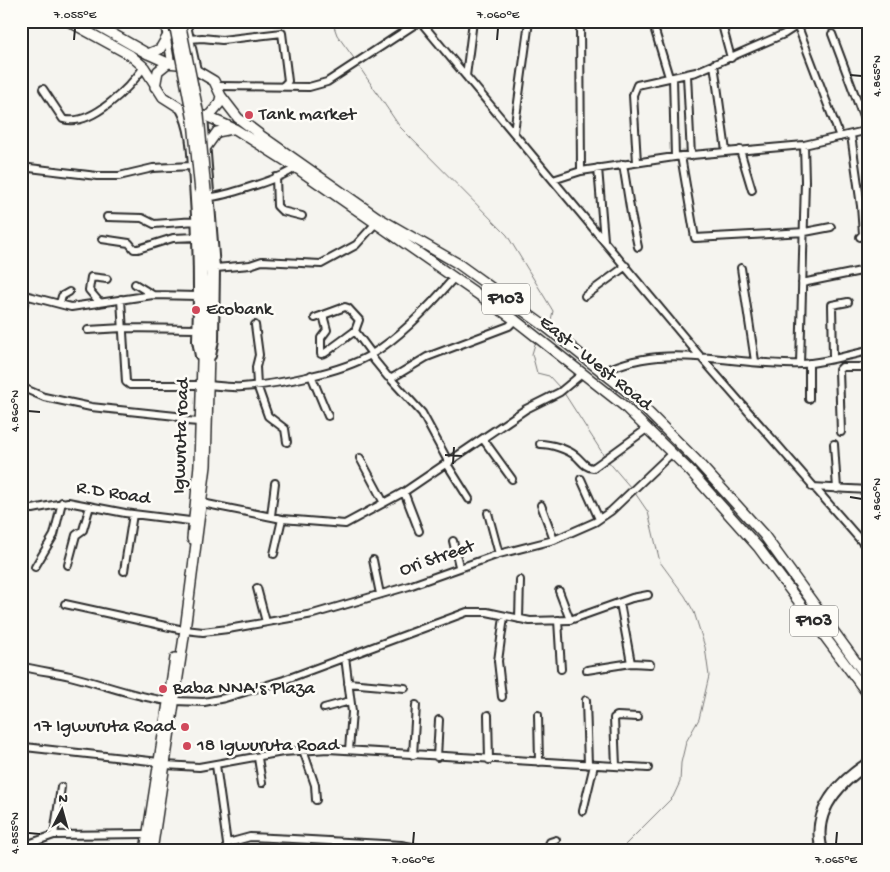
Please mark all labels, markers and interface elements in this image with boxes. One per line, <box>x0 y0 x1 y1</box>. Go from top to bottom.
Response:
text: 7.055°E <box>53 9 97 23</box>
text: 7.060°E <box>476 9 520 23</box>
text: 4.865°N <box>871 55 885 97</box>
place label: Tank market <box>258 104 358 127</box>
marker: Tank market <box>243 109 255 121</box>
road number: F103 <box>482 284 530 314</box>
place label: Ecobank <box>206 299 274 322</box>
marker: Ecobank <box>190 304 202 316</box>
street label: East - West Road <box>534 311 658 418</box>
street label: Igwuruta road <box>168 376 196 494</box>
text: 4.860°N <box>9 390 23 432</box>
street label: R.D Road <box>75 477 153 511</box>
text: 4.860°N <box>871 478 885 520</box>
street label: Ori Street <box>397 535 479 582</box>
road number: F103 <box>790 606 838 636</box>
place label: Baba NNA's Plaza <box>172 678 316 701</box>
marker: Baba NNA's Plaza <box>157 683 169 695</box>
place label: 17 Igwuruta Road <box>33 716 177 739</box>
marker: 17 Igwuruta Road <box>179 721 191 733</box>
place label: 18 Igwuruta Road <box>196 735 340 758</box>
marker: 18 Igwuruta Road <box>181 740 193 752</box>
north arrow <box>38 784 88 834</box>
text: N <box>58 791 69 808</box>
text: 4.855°N <box>9 812 23 854</box>
text: 7.060°E <box>391 854 435 868</box>
text: 7.065°E <box>814 854 858 868</box>

